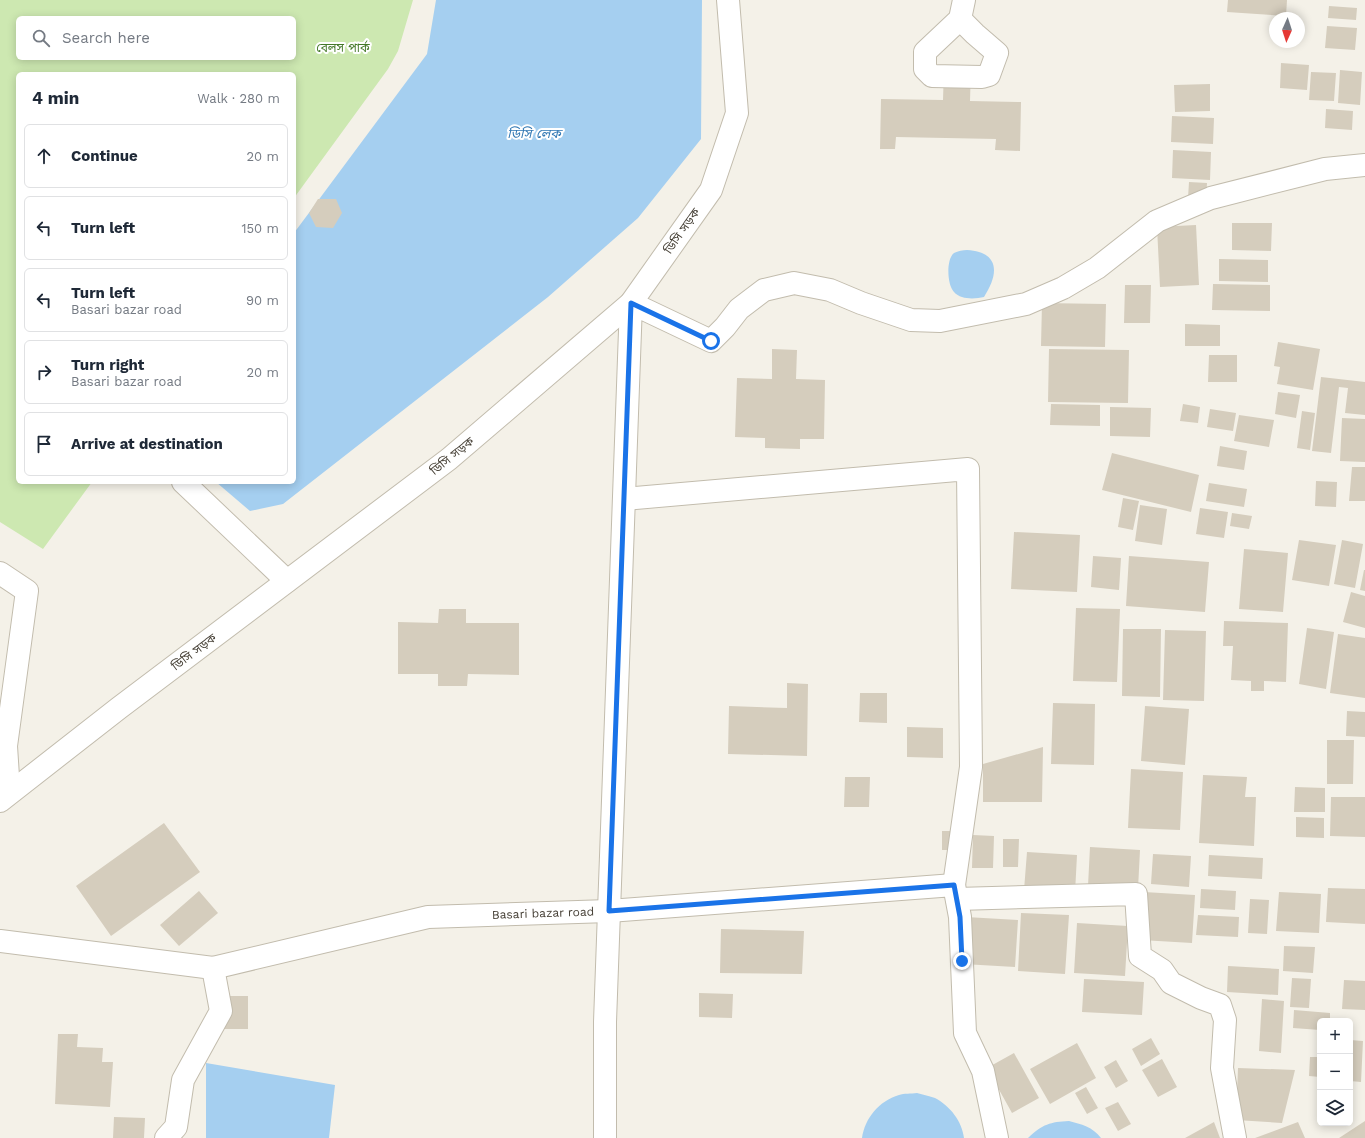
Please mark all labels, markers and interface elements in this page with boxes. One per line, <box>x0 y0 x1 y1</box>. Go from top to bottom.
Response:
north arrow <box>1269 12 1305 48</box>
search box <box>16 16 296 60</box>
icon: search <box>30 27 52 49</box>
text: Search here <box>62 29 150 47</box>
park label: বেলস পার্ক <box>316 40 370 55</box>
text: 4 min <box>32 88 79 108</box>
text: Walk · 280 m <box>197 91 280 106</box>
water label: ডিসি লেক <box>507 126 563 141</box>
icon: ahead <box>33 145 55 167</box>
text: Continue <box>71 147 138 165</box>
text: 20 m <box>247 149 279 164</box>
street label: ডিসি সড়ক <box>660 205 703 257</box>
icon: left <box>33 217 55 239</box>
text: Turn left <box>71 219 135 237</box>
text: 150 m <box>241 221 279 236</box>
text: Turn left <box>71 284 135 302</box>
icon: left <box>33 289 55 311</box>
text: 90 m <box>246 293 279 308</box>
text: Basari bazar road <box>71 302 182 317</box>
route start <box>702 332 720 350</box>
text: Turn right <box>71 356 144 374</box>
icon: right <box>33 361 55 383</box>
text: 20 m <box>247 365 279 380</box>
text: Basari bazar road <box>71 374 182 389</box>
icon: arrive <box>33 433 55 455</box>
street label: ডিসি সড়ক <box>426 433 477 478</box>
text: Arrive at destination <box>71 435 223 453</box>
street label: ডিসি সড়ক <box>168 630 219 674</box>
street label: Basari bazar road <box>492 904 594 922</box>
route end <box>953 952 971 970</box>
map controls <box>1317 1018 1353 1126</box>
button: + <box>1317 1018 1353 1054</box>
button: − <box>1317 1054 1353 1090</box>
button: layers <box>1317 1090 1353 1126</box>

